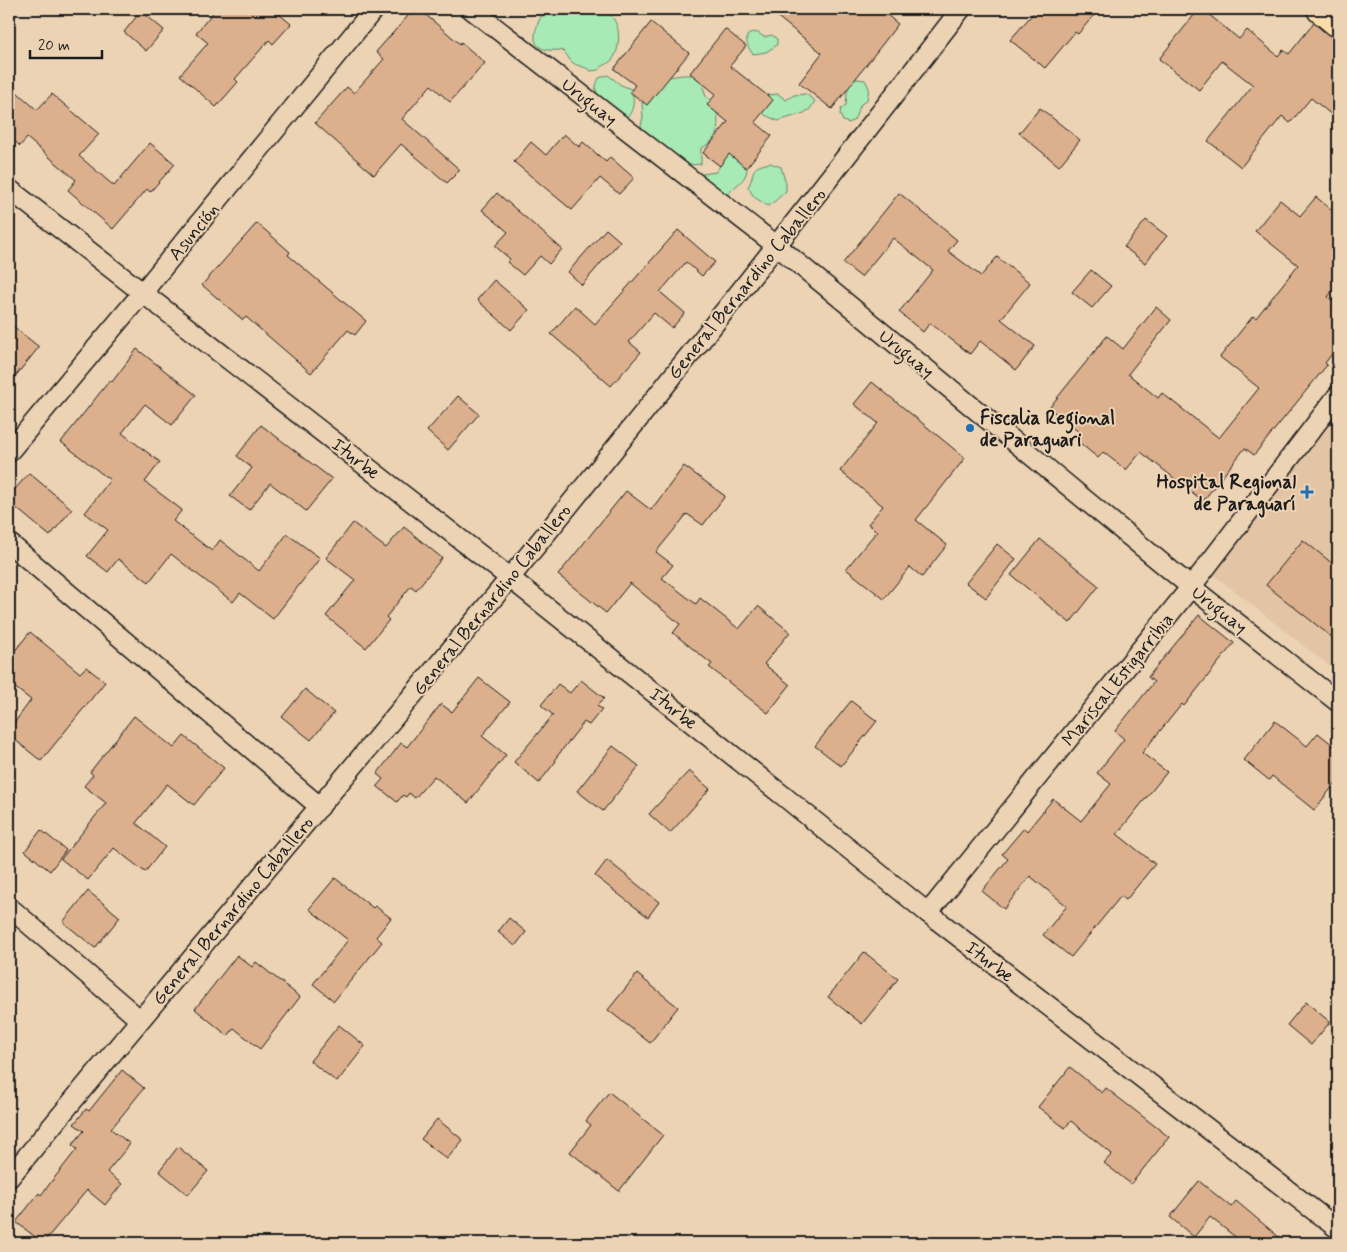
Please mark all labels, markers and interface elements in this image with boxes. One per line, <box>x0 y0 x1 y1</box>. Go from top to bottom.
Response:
scale bar <box>30 28 102 60</box>
text: 20 m <box>38 36 70 56</box>
street label: Uruguay <box>554 72 622 134</box>
street label: General Bernardino Caballero <box>662 183 832 385</box>
street label: Asunción <box>163 198 225 266</box>
street label: Uruguay <box>871 324 939 387</box>
place label: Fiscalia Regional de Paraguari <box>980 406 1115 454</box>
marker: Fiscalia Regional de Paraguari <box>964 422 976 434</box>
street label: Iturbe <box>326 432 384 486</box>
place label: Hospital Regional de Paraguarí <box>1156 470 1296 518</box>
marker: Hospital Regional de Paraguarí <box>1300 485 1314 499</box>
street label: General Bernardino Caballero <box>407 499 577 701</box>
street label: Uruguay <box>1184 580 1252 642</box>
street label: Mariscal Estigarribia <box>1057 608 1181 753</box>
street label: Iturbe <box>644 682 702 736</box>
street label: General Bernardino Caballero <box>147 811 320 1011</box>
street label: Iturbe <box>960 935 1018 989</box>

